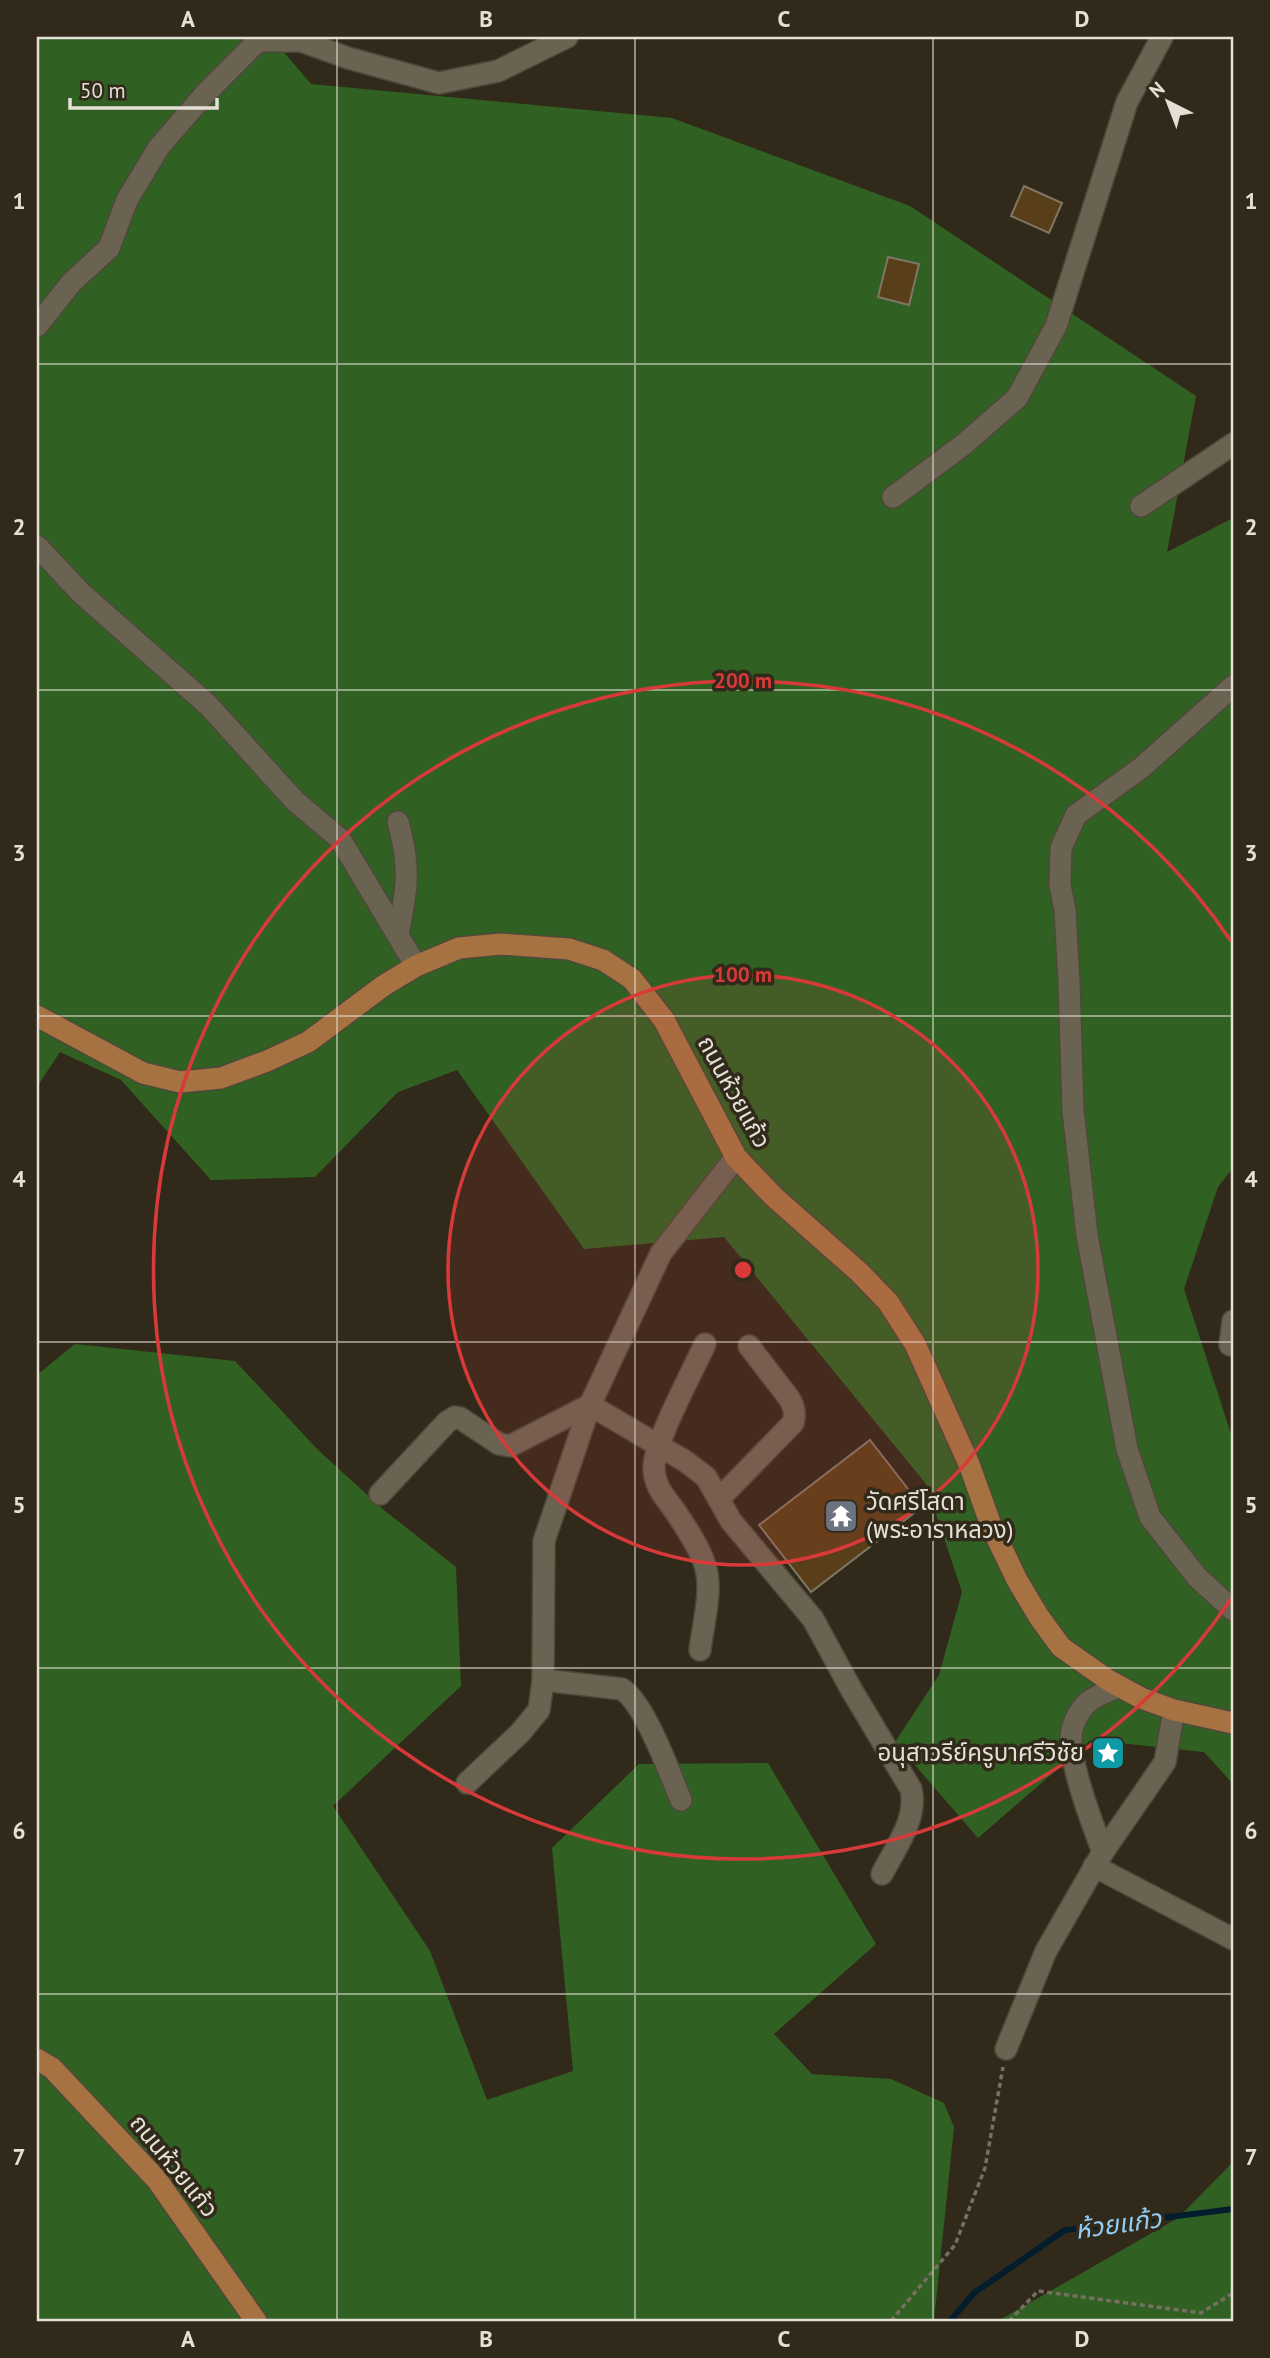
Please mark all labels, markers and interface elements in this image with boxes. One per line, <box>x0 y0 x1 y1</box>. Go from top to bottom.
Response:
text: A <box>181 4 195 33</box>
text: B <box>479 4 493 33</box>
text: C <box>778 4 791 33</box>
text: D <box>1075 4 1089 33</box>
scale bar <box>70 66 217 110</box>
north arrow <box>1134 66 1204 136</box>
text: N <box>1144 76 1169 102</box>
text: 50 m <box>80 77 126 104</box>
text: 1 <box>12 186 26 215</box>
text: 1 <box>1244 186 1258 215</box>
text: 2 <box>12 512 26 541</box>
text: 2 <box>1244 512 1258 541</box>
text: 200 m <box>714 667 772 694</box>
text: 3 <box>12 838 26 867</box>
text: 3 <box>1244 838 1258 867</box>
text: 100 m <box>714 961 772 988</box>
street label: ถนนห้วยแก้ว <box>691 1030 778 1153</box>
text: 4 <box>12 1164 26 1193</box>
text: 4 <box>1244 1164 1258 1193</box>
centre of rings <box>731 1258 755 1282</box>
place label: วัดศรีโสดา (พระอาราหลวง) <box>866 1486 1013 1545</box>
text: 5 <box>12 1490 26 1519</box>
text: 5 <box>1244 1490 1258 1519</box>
temple icon: วัดศรีโสดา (พระอาราหลวง) <box>822 1497 860 1535</box>
place icon: อนุสาวรีย์ครูบาศรีวิชัย <box>1089 1734 1127 1772</box>
place label: อนุสาวรีย์ครูบาศรีวิชัย <box>878 1737 1084 1768</box>
text: 6 <box>12 1816 26 1845</box>
text: 6 <box>1244 1816 1258 1845</box>
street label: ถนนห้วยแก้ว <box>123 2108 225 2224</box>
text: 7 <box>12 2142 26 2171</box>
text: 7 <box>1244 2142 1258 2171</box>
water label: ห้วยแก้ว <box>1073 2201 1164 2246</box>
text: A <box>181 2324 195 2353</box>
text: B <box>479 2324 493 2353</box>
text: C <box>778 2324 791 2353</box>
text: D <box>1075 2324 1089 2353</box>

